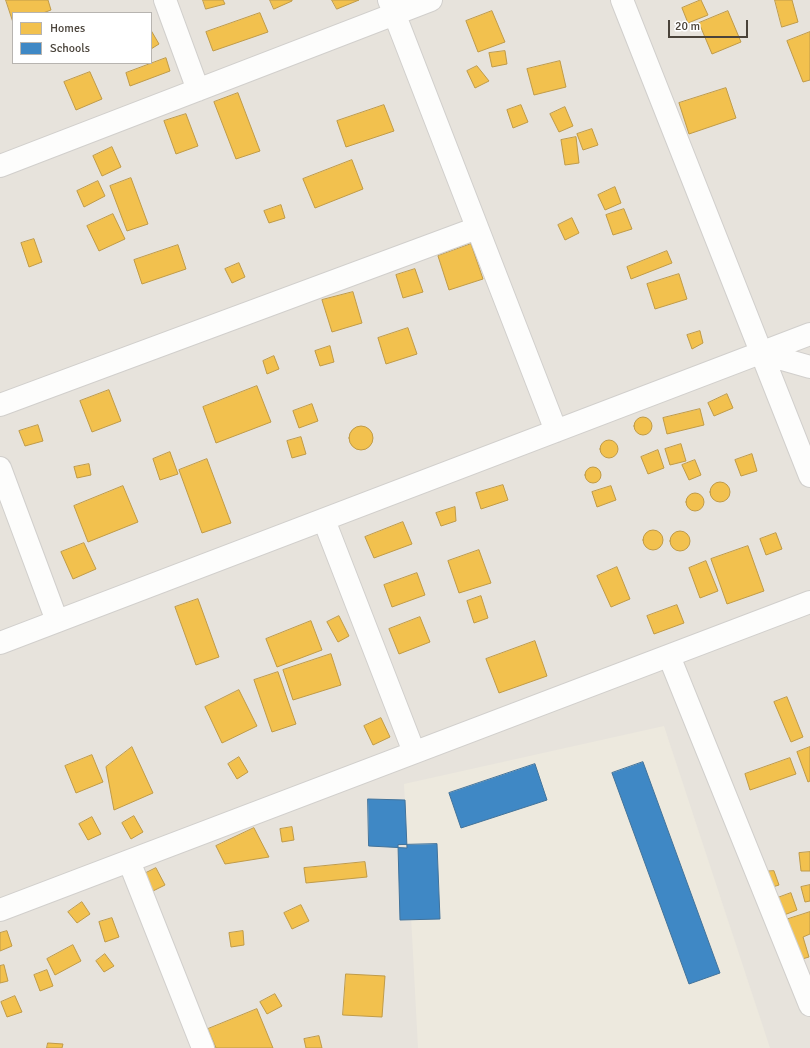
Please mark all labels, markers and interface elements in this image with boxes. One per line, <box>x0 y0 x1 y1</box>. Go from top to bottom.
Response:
legend <box>12 12 152 64</box>
scale bar <box>670 12 750 38</box>
text: 20 m <box>675 19 700 34</box>
text: Homes <box>50 21 85 36</box>
text: Schools <box>50 41 90 56</box>

